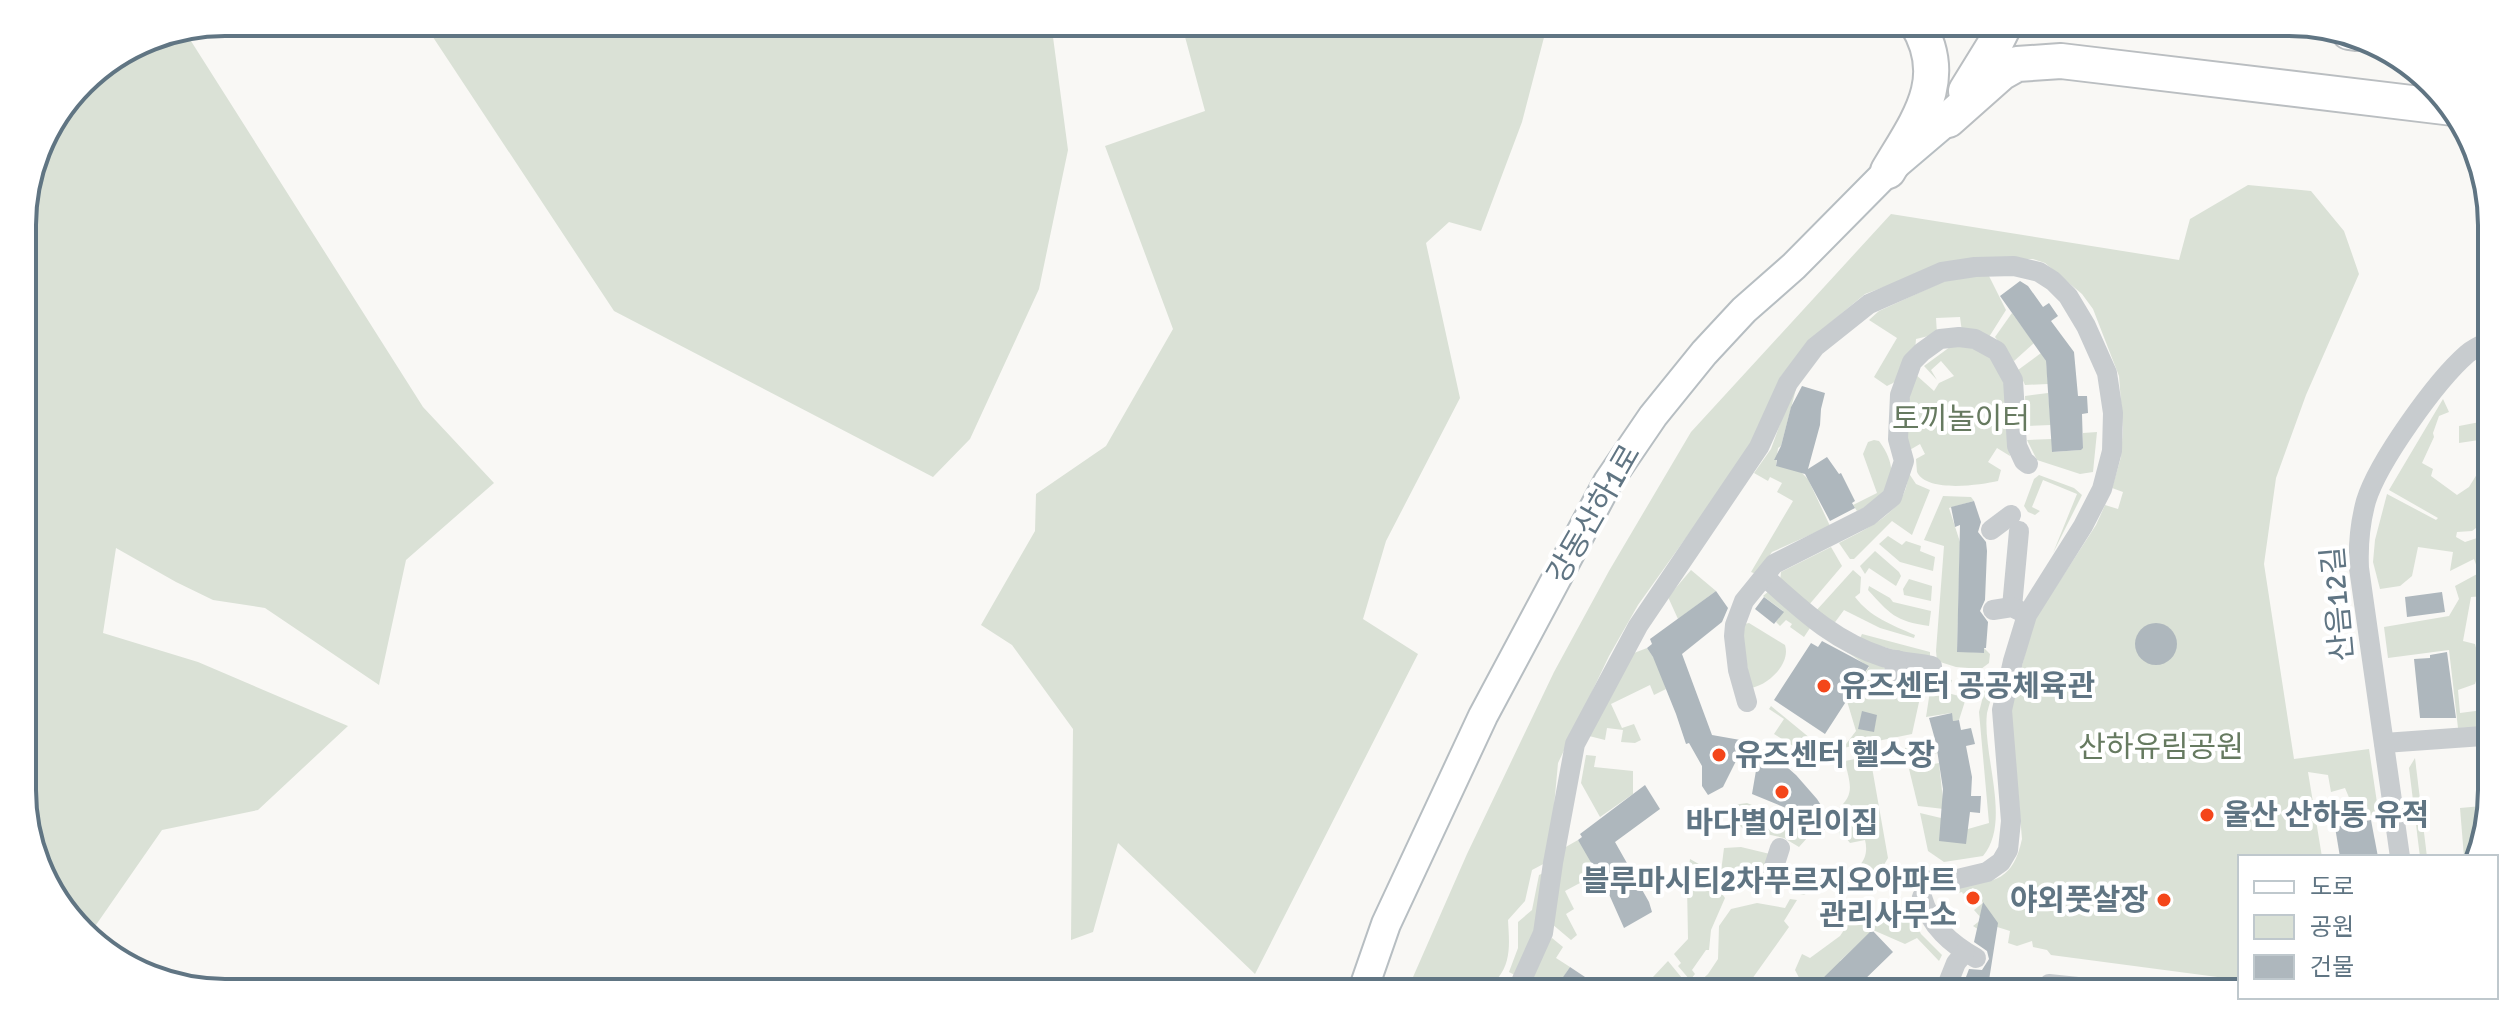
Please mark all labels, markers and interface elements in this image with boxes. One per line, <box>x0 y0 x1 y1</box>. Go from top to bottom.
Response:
park label: 토끼놀이터 <box>1892 401 2030 438</box>
street label: 강동산하1로 <box>1539 438 1649 590</box>
street label: 산음12길 <box>2315 545 2361 663</box>
place label: 유즈센터 공공체육관 <box>1840 668 2095 705</box>
marker: 유즈센터 공공체육관 <box>1815 677 1833 695</box>
park label: 산하유림공원 <box>2078 729 2244 766</box>
place label: 유즈센터 헬스장 <box>1735 737 1935 774</box>
marker: 유즈센터 헬스장 <box>1710 746 1728 764</box>
marker: 바다별어린이집 <box>1773 783 1791 801</box>
place label: 울산 산하동 유적 <box>2223 797 2429 834</box>
place label: 바다별어린이집 <box>1685 805 1879 842</box>
marker: 울산 산하동 유적 <box>2198 806 2216 824</box>
legend <box>2238 855 2498 999</box>
place label: 블루마시티2차푸르지오아파트 관리사무소 <box>1582 863 1957 934</box>
text: 도로 <box>2310 872 2354 902</box>
place label: 야외풋살장 <box>2010 882 2148 919</box>
marker: 블루마시티2차푸르지오아파트 관리사무소 <box>1964 889 1982 907</box>
marker: 야외풋살장 <box>2155 891 2173 909</box>
text: 공원 <box>2310 912 2354 942</box>
text: 건물 <box>2310 952 2354 982</box>

